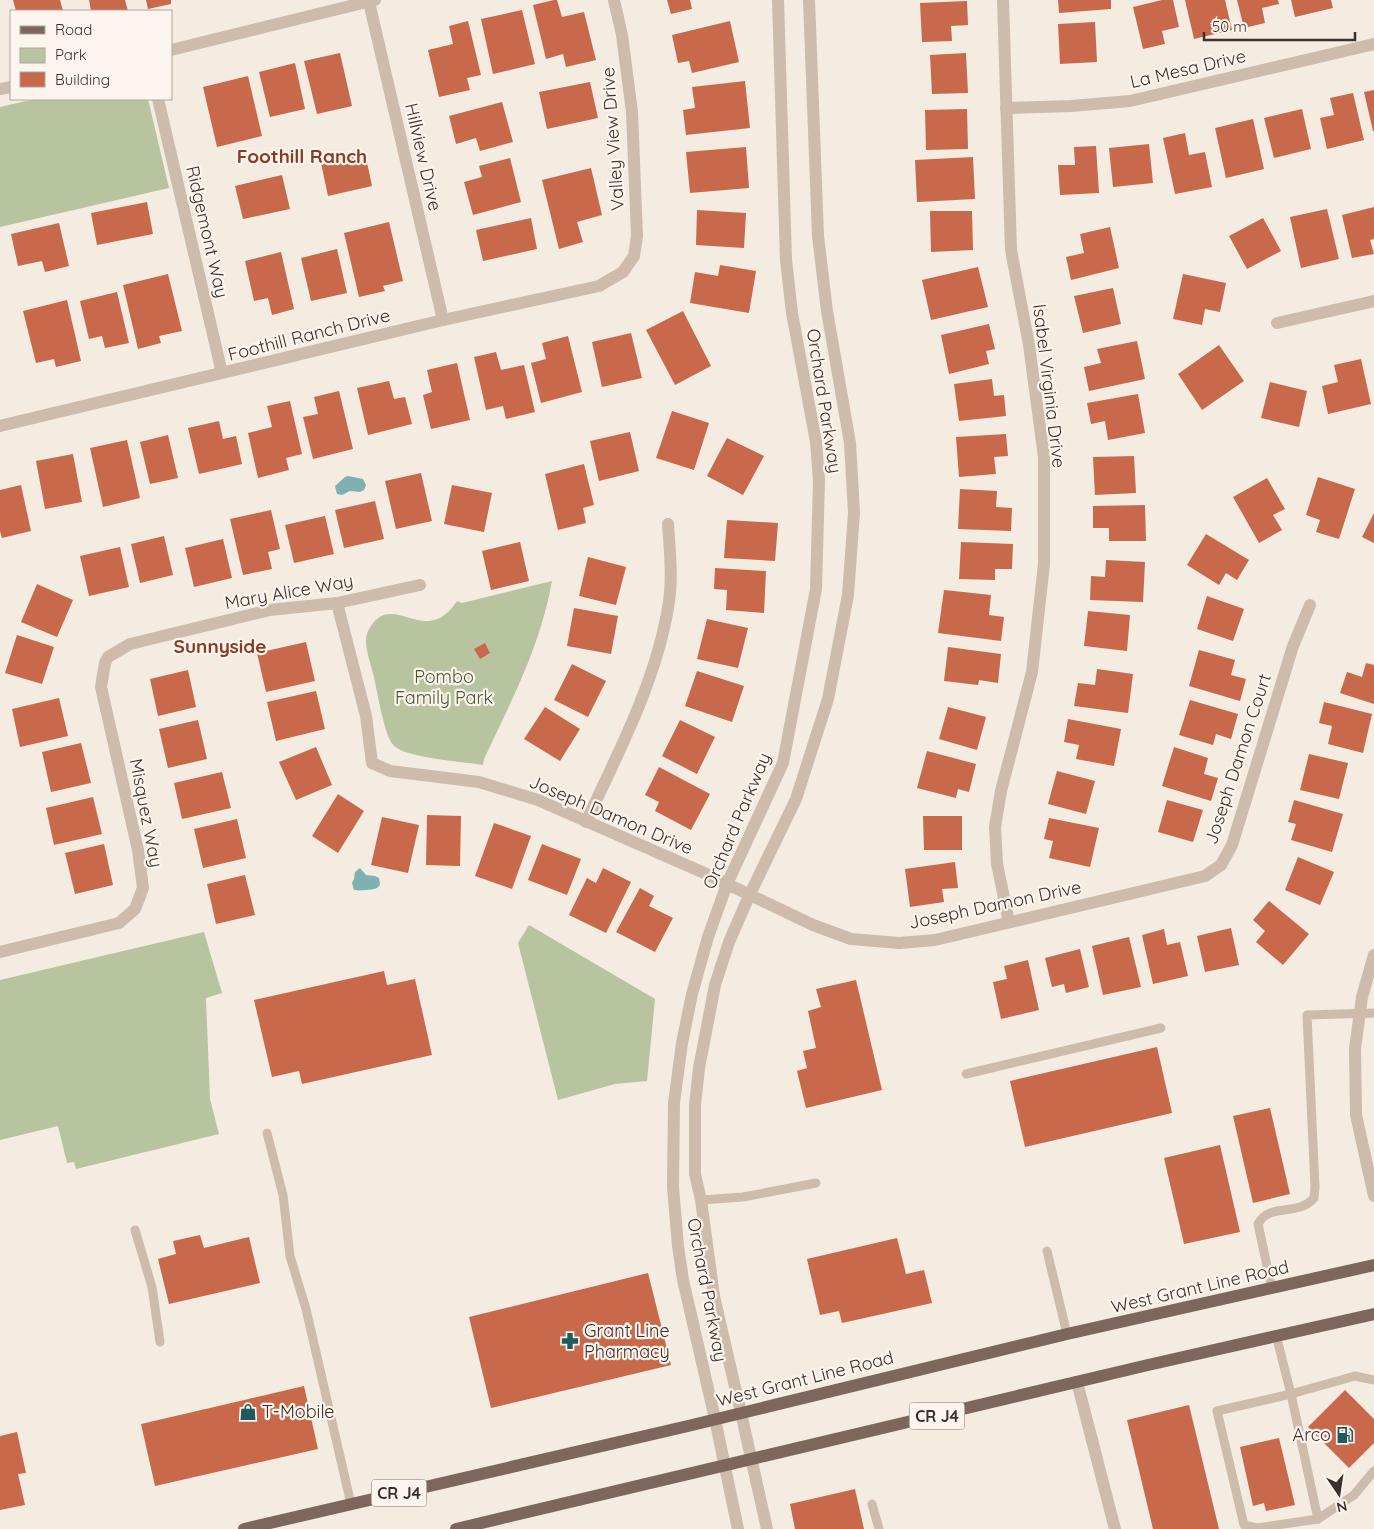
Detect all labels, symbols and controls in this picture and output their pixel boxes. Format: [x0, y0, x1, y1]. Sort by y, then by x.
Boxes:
legend [10, 10, 172, 100]
scale bar [1204, 10, 1355, 42]
text: 50 m [1212, 17, 1247, 36]
text: Road [55, 20, 92, 39]
street label: La Mesa Drive [1128, 44, 1248, 93]
text: Park [55, 45, 87, 64]
street label: Valley View Drive [596, 67, 629, 212]
text: Building [55, 70, 110, 89]
street label: Hillview Drive [400, 101, 447, 213]
district label: Foothill Ranch [237, 144, 367, 168]
street label: Ridgemont Way [181, 164, 234, 300]
street label: Foothill Ranch Drive [225, 303, 392, 366]
street label: Isabel Virginia Drive [1028, 303, 1071, 469]
street label: Orchard Parkway [802, 327, 847, 475]
street label: Mary Alice Way [223, 569, 355, 614]
district label: Sunnyside [174, 634, 266, 658]
park label: Pombo Family Park [395, 665, 493, 709]
street label: Joseph Damon Court [1199, 671, 1276, 847]
street label: Orchard Parkway [697, 749, 776, 892]
street label: Misquez Way [125, 757, 168, 869]
street label: Joseph Damon Drive [526, 770, 697, 859]
street label: Joseph Damon Drive [907, 875, 1083, 934]
street label: Orchard Parkway [682, 1216, 733, 1364]
street label: West Grant Line Road [1109, 1255, 1291, 1318]
place label: Grant Line Pharmacy [584, 1319, 670, 1363]
pharmacy icon: Grant Line Pharmacy [560, 1331, 580, 1351]
street label: West Grant Line Road [714, 1345, 896, 1412]
place label: T-Mobile [262, 1400, 335, 1423]
shop icon: T-Mobile [238, 1402, 258, 1422]
road number: CR J4 [910, 1402, 964, 1430]
place label: Arco [1293, 1423, 1331, 1446]
fuel station icon: Arco [1335, 1425, 1355, 1445]
north arrow [1314, 1469, 1364, 1519]
road number: CR J4 [372, 1480, 426, 1506]
text: N [1335, 1497, 1349, 1517]

